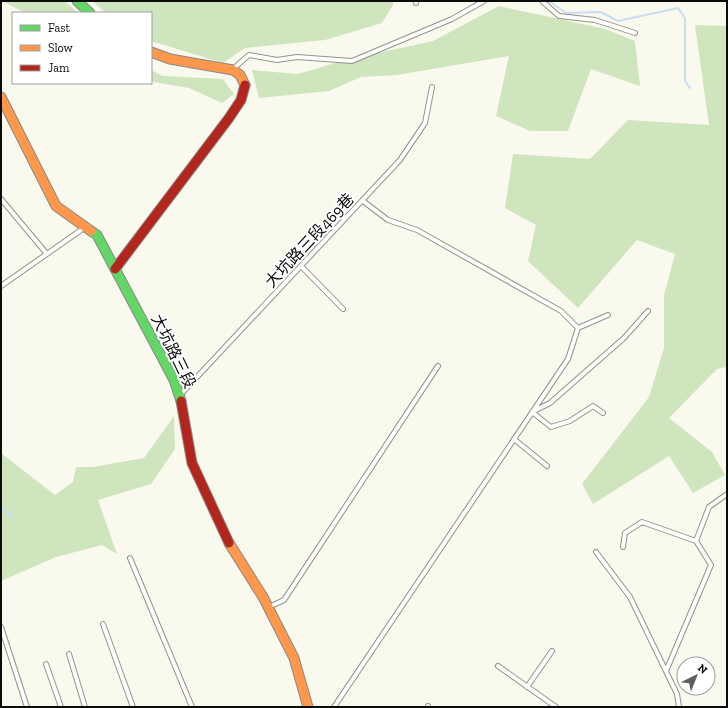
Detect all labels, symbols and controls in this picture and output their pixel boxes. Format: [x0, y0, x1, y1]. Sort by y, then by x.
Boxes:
legend [12, 12, 152, 84]
text: Fast [48, 21, 71, 35]
text: Slow [48, 41, 74, 55]
text: Jam [48, 61, 70, 75]
street label: 大坑路三段469巷 [261, 189, 358, 291]
street label: 大坑路三段 [147, 311, 200, 391]
north arrow [676, 656, 716, 696]
text: N [695, 661, 710, 677]

